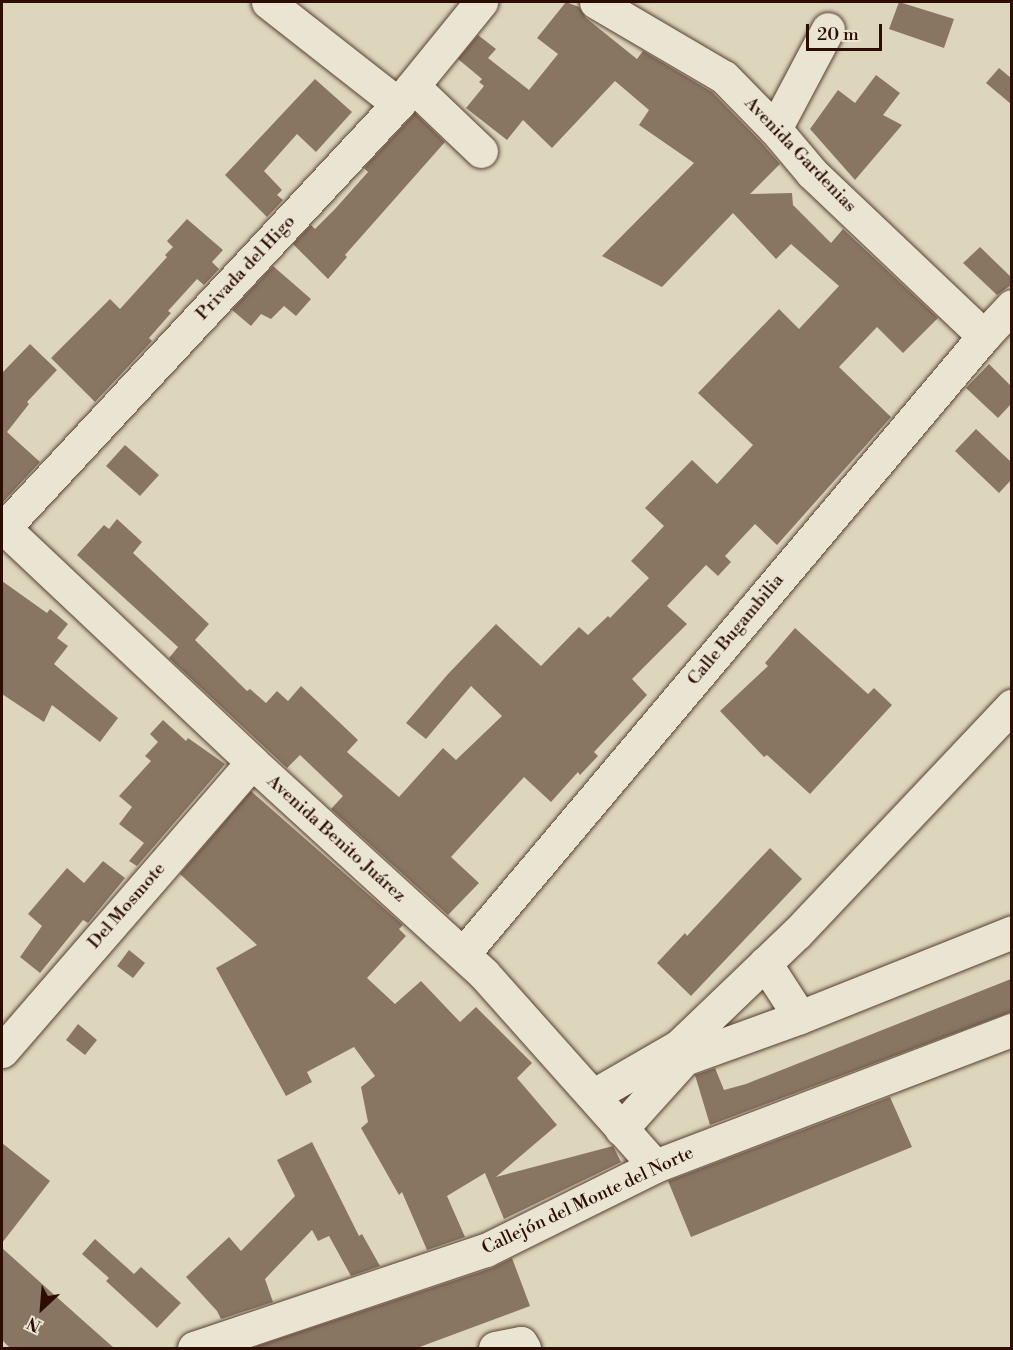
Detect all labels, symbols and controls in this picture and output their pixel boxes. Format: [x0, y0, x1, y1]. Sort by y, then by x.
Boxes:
scale bar [809, 12, 886, 50]
text: 20 m [817, 23, 859, 46]
street label: Avenida Gardenias [739, 93, 861, 217]
street label: Privada del Higo [192, 211, 300, 325]
street label: Calle Bugambilia [683, 570, 789, 690]
street label: Avenida Benito Juárez [262, 771, 410, 907]
street label: Del Mosmote [84, 859, 170, 953]
street label: Callejón del Monte del Norte [479, 1142, 697, 1260]
north arrow [12, 1278, 72, 1338]
text: N [24, 1312, 44, 1336]

